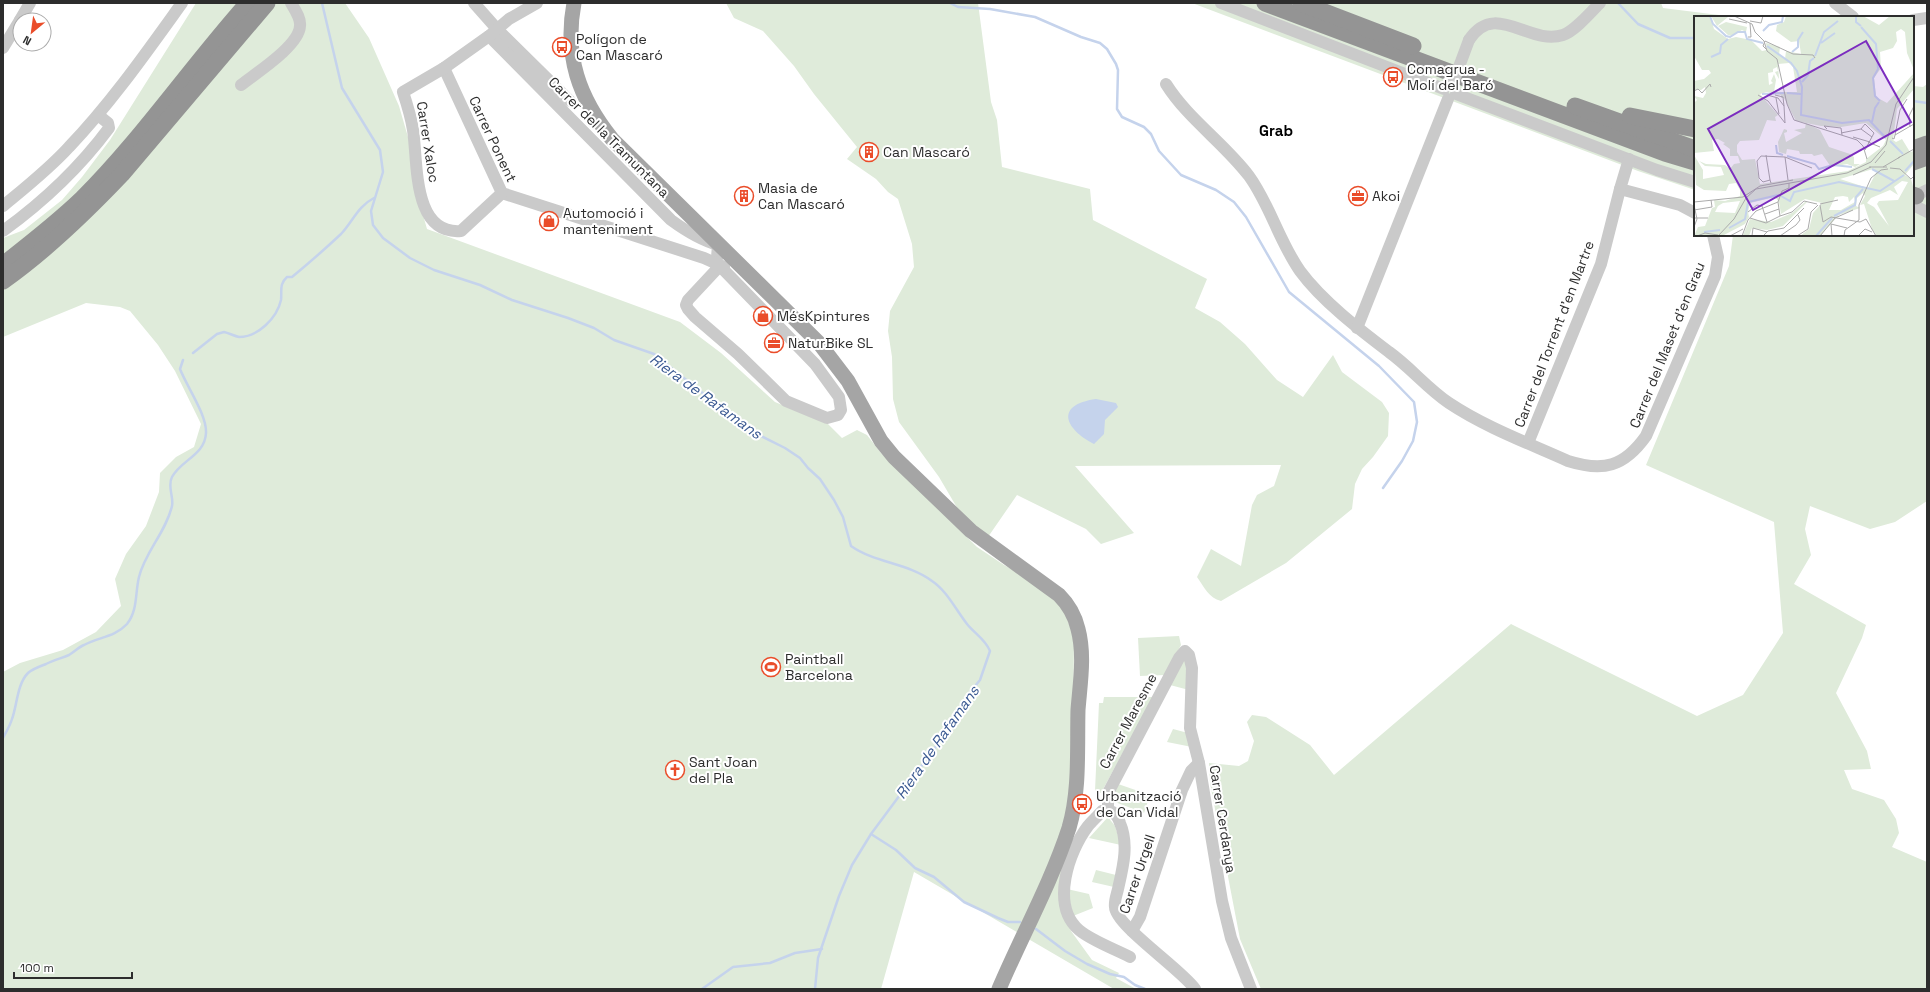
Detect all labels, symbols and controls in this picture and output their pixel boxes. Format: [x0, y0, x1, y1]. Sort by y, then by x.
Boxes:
north arrow [12, 12, 52, 52]
inset map [1694, 16, 1914, 236]
place label: Polígon de Can Mascaró [576, 30, 663, 64]
text: N [21, 33, 34, 49]
bus stop icon: Polígon de Can Mascaró [551, 36, 573, 58]
place label: Comagrua - Molí del Baró [1407, 60, 1494, 94]
bus stop icon: Comagrua - Molí del Baró [1382, 66, 1404, 88]
street label: Carrer del la Tramuntana [545, 73, 673, 201]
street label: Carrer Ponent [465, 93, 521, 185]
street label: Carrer Xaloc [413, 100, 443, 184]
district label: Grab [1259, 121, 1293, 140]
building icon: Can Mascaró [858, 141, 880, 163]
place label: Can Mascaró [883, 143, 970, 161]
place label: Masia de Can Mascaró [758, 179, 845, 213]
building icon: Masia de Can Mascaró [733, 185, 755, 207]
office icon: Akoi [1347, 185, 1369, 207]
place label: Akoi [1372, 187, 1400, 205]
place label: Automoció i manteniment [563, 204, 653, 238]
shop icon: Automoció i manteniment [538, 210, 560, 232]
street label: Carrer del Torrent d'en Martre [1510, 238, 1598, 430]
street label: Carrer del Maset d'en Grau [1625, 259, 1709, 431]
shop icon: MésKpintures [752, 305, 774, 327]
place label: MésKpintures [777, 307, 870, 325]
office icon: NaturBike SL [763, 332, 785, 354]
place label: NaturBike SL [788, 334, 873, 352]
water label: Riera de Rafamans [646, 349, 767, 444]
place label: Paintball Barcelona [785, 650, 853, 684]
sports icon: Paintball Barcelona [760, 656, 782, 678]
street label: Carrer Maresme [1095, 670, 1161, 772]
water label: Riera de Rafamans [891, 681, 984, 802]
place label: Sant Joan del Pla [689, 753, 757, 787]
church icon: Sant Joan del Pla [664, 759, 686, 781]
street label: Carrer Cerdanya [1206, 764, 1240, 874]
place label: Urbanització de Can Vidal [1096, 787, 1182, 821]
bus stop icon: Urbanització de Can Vidal [1071, 793, 1093, 815]
street label: Carrer Urgell [1115, 832, 1159, 916]
scale bar [14, 954, 132, 980]
text: 100 m [20, 960, 54, 976]

